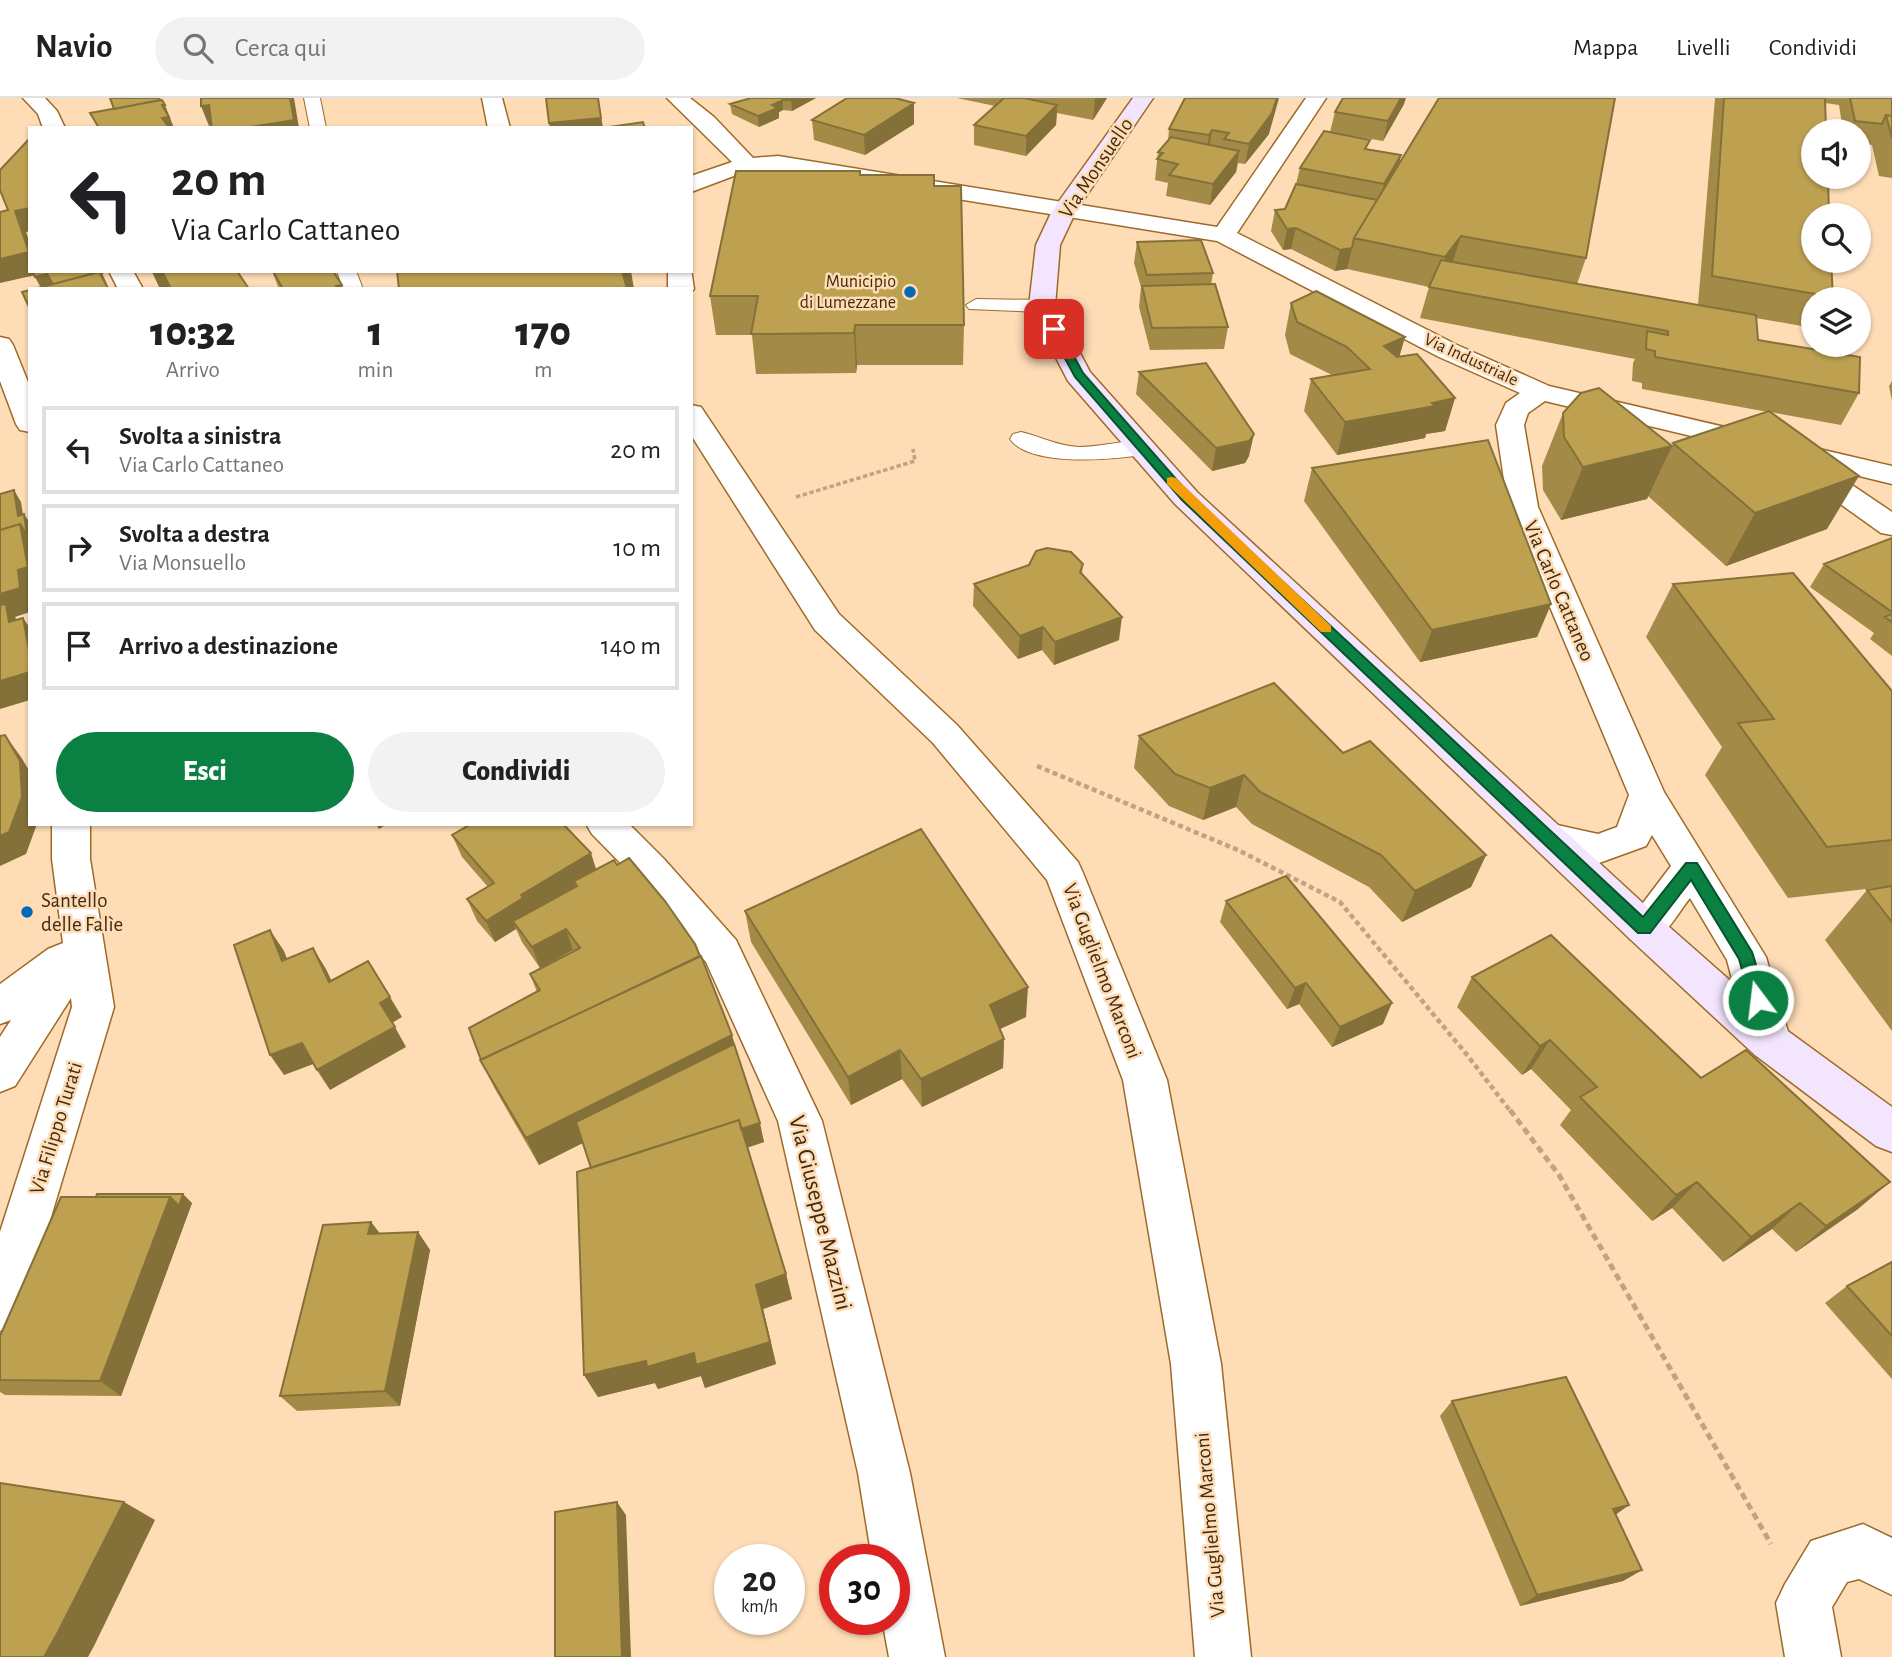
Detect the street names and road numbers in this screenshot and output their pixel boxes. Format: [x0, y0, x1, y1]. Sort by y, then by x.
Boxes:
street label: Via Monsuello [1055, 114, 1137, 222]
street label: Via Industriale [1421, 330, 1521, 390]
street label: Via Carlo Cattaneo [1520, 518, 1598, 664]
street label: Via Guglielmo Marconi [1059, 881, 1145, 1061]
street label: Via Filippo Turati [26, 1059, 86, 1197]
street label: Via Giuseppe Mazzini [784, 1113, 856, 1313]
street label: Via Guglielmo Marconi [1191, 1432, 1229, 1618]

